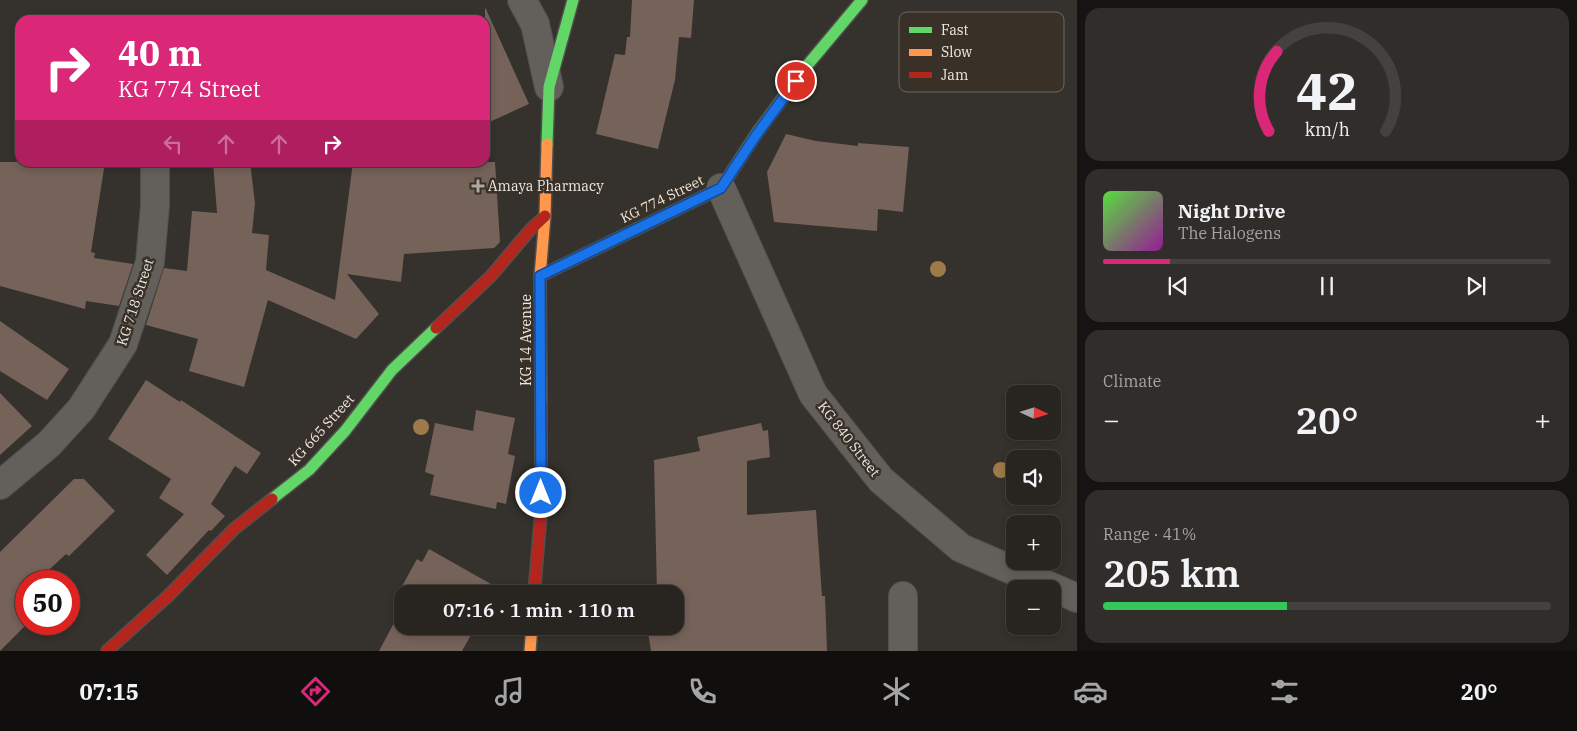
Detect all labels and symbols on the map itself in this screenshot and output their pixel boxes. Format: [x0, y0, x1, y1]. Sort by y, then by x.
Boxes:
legend [899, 12, 1064, 92]
text: Fast [941, 21, 969, 39]
text: Slow [941, 43, 972, 61]
pin [775, 60, 817, 102]
text: Jam [941, 66, 968, 84]
street label: KG 774 Street [617, 171, 707, 227]
place label: Amaya Pharmacy [488, 177, 604, 195]
marker: Amaya Pharmacy [472, 180, 484, 192]
street label: KG 718 Street [112, 256, 158, 348]
street label: KG 14 Avenue [517, 294, 535, 386]
north arrow [1006, 385, 1061, 440]
street label: KG 665 Street [284, 390, 358, 470]
street label: KG 840 Street [814, 398, 884, 480]
position arrow [514, 466, 566, 518]
speed limit sign: 50 [15, 570, 80, 635]

